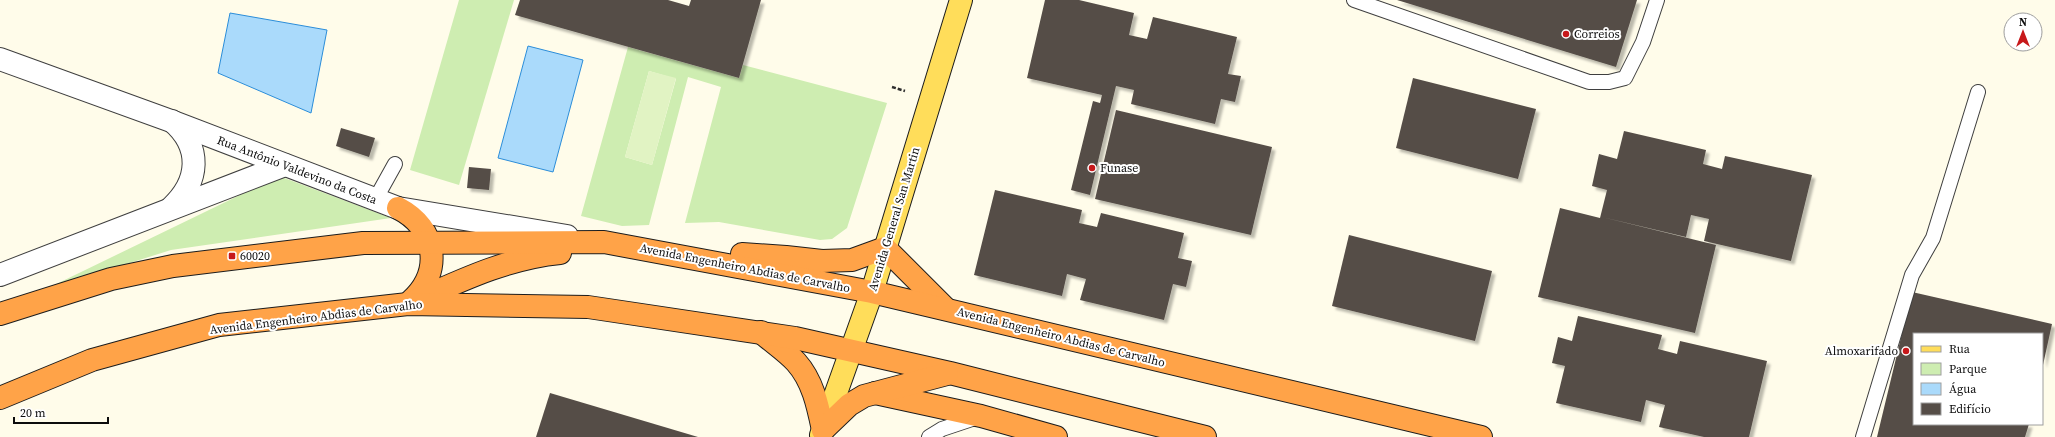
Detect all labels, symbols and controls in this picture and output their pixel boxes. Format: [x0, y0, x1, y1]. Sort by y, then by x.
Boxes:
north arrow [2003, 12, 2043, 52]
text: N [2019, 15, 2027, 30]
place label: Correios [1574, 26, 1620, 42]
marker: Correios [1561, 29, 1571, 39]
street label: Rua Antônio Valdevino da Costa [215, 132, 380, 208]
street label: Avenida General San Martin [864, 145, 924, 293]
place label: Funase [1100, 160, 1138, 176]
marker: Funase [1087, 163, 1097, 173]
street label: Avenida Engenheiro Abdias de Carvalho [638, 240, 852, 296]
place label: 60020 [240, 248, 270, 264]
marker: 60020 [227, 251, 237, 261]
street label: Avenida Engenheiro Abdias de Carvalho [209, 296, 424, 338]
street label: Avenida Engenheiro Abdias de Carvalho [955, 303, 1167, 371]
legend [1913, 333, 2043, 425]
text: Rua [1949, 341, 1971, 357]
place label: Almoxarifado [1825, 343, 1898, 359]
marker: Almoxarifado [1901, 346, 1911, 356]
text: Parque [1949, 361, 1987, 377]
text: Água [1949, 381, 1977, 397]
scale bar [14, 399, 108, 425]
text: Edifício [1949, 401, 1991, 417]
text: 20 m [20, 405, 46, 421]

